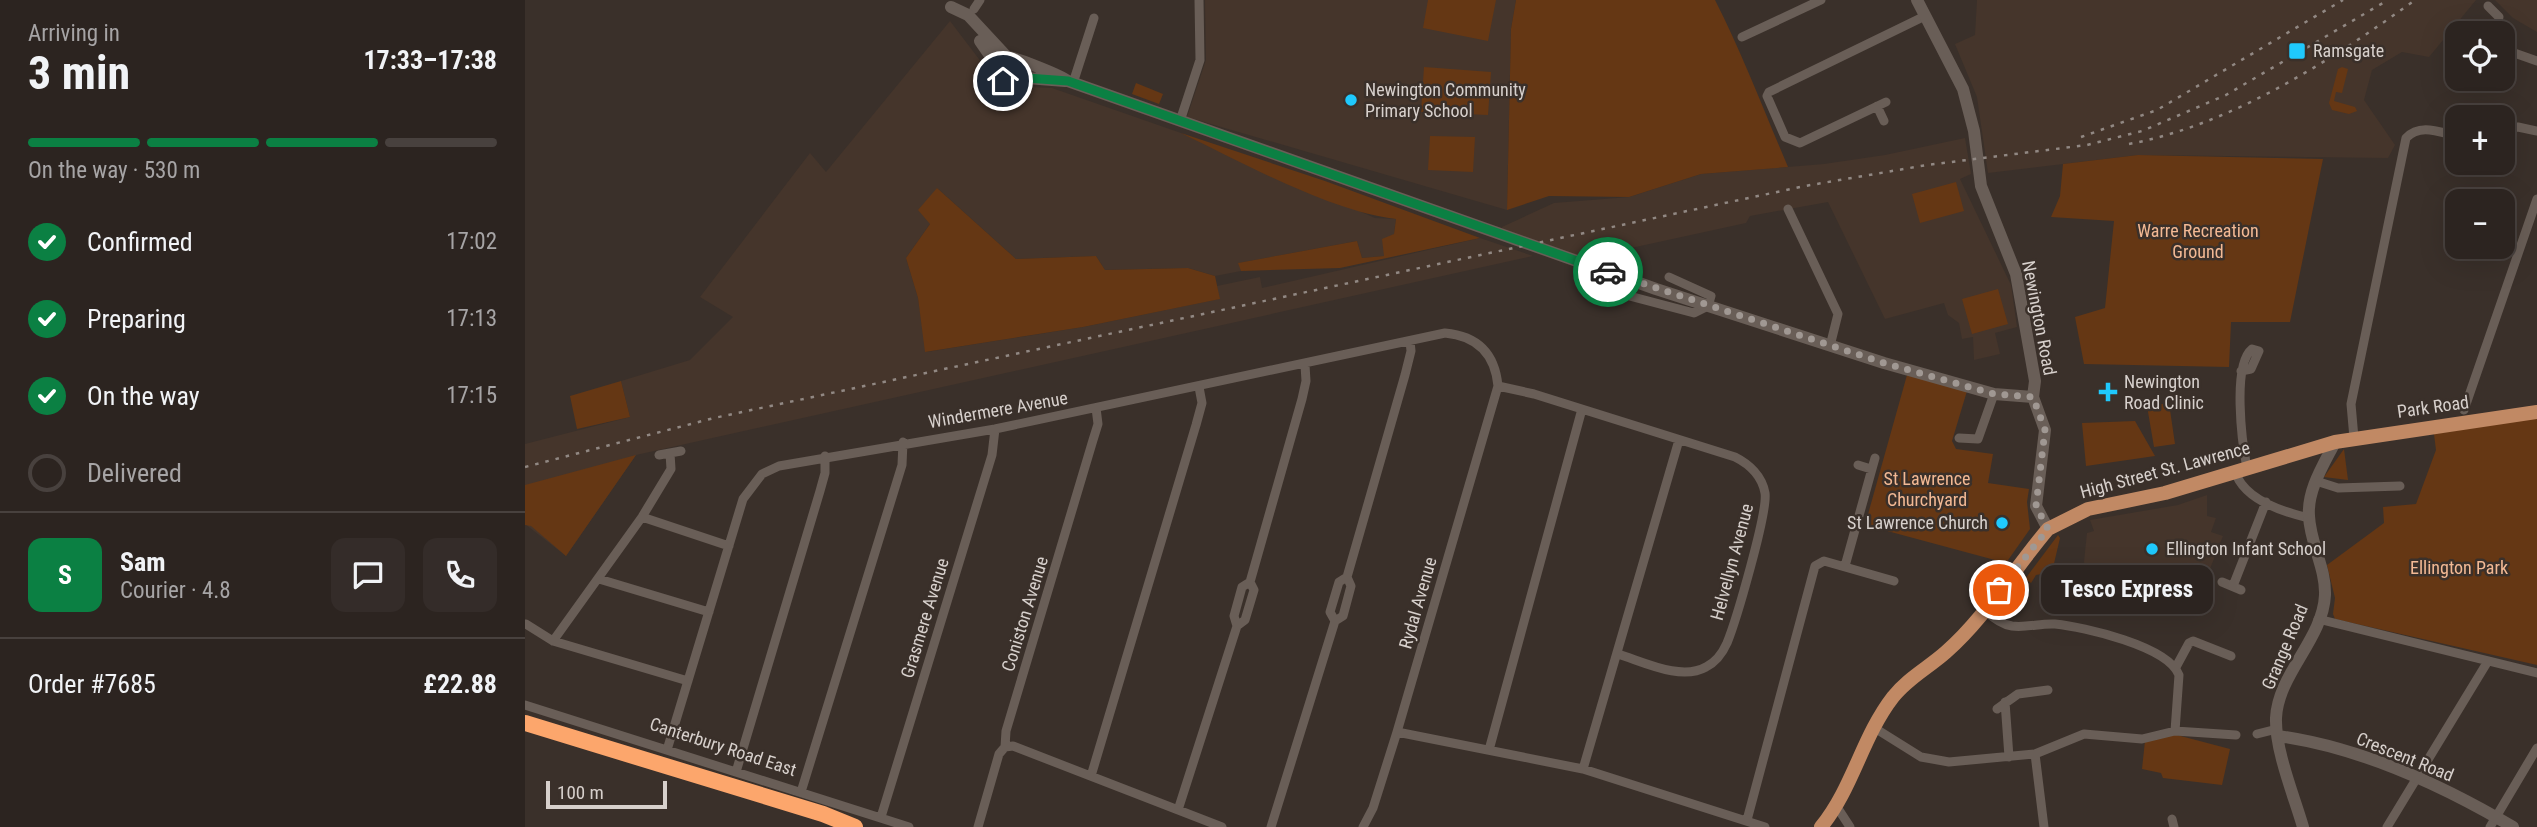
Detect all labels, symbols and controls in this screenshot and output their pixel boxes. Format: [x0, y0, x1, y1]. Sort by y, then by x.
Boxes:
text: Arriving in [28, 20, 120, 47]
map controls [2445, 21, 2515, 259]
button: locate [2445, 21, 2515, 91]
place label: Ramsgate [2313, 40, 2384, 61]
marker: Ramsgate [2287, 41, 2307, 61]
text: 17:33–17:38 [363, 45, 497, 75]
text: 3 min [28, 46, 130, 100]
pin [973, 51, 1033, 111]
icon: home [984, 62, 1022, 100]
place label: Newington Community Primary School [1365, 79, 1526, 121]
marker: Newington Community Primary School [1343, 92, 1359, 108]
button: + [2445, 105, 2515, 175]
text: On the way · 530 m [28, 157, 200, 184]
button: − [2445, 189, 2515, 259]
park label: Warre Recreation Ground [2137, 220, 2259, 262]
icon: check [28, 223, 66, 261]
text: Confirmed [87, 227, 193, 257]
text: 17:02 [446, 228, 497, 255]
courier [1573, 237, 1643, 307]
icon: car [1589, 253, 1627, 291]
street label: Newington Road [2018, 259, 2061, 377]
icon: check [28, 300, 66, 338]
text: Preparing [87, 304, 186, 334]
text: 17:13 [446, 305, 497, 332]
place label: Newington Road Clinic [2124, 371, 2204, 413]
icon: check [28, 377, 66, 415]
text: On the way [87, 381, 200, 411]
text: 17:15 [446, 382, 497, 409]
marker: Newington Road Clinic [2098, 382, 2118, 402]
street label: Windermere Avenue [927, 387, 1069, 432]
street label: Park Road [2396, 391, 2470, 422]
street label: High Street St. Lawrence [2078, 437, 2252, 502]
text: Delivered [87, 458, 182, 488]
park label: St Lawrence Churchyard [1884, 468, 1970, 510]
street label: Helvellyn Avenue [1706, 501, 1757, 623]
place label: St Lawrence Church [1847, 512, 1988, 533]
marker: St Lawrence Church [1994, 515, 2010, 531]
button: chat [331, 538, 405, 612]
button: phone [423, 538, 497, 612]
place label: Ellington Infant School [2166, 538, 2326, 559]
marker: Ellington Infant School [2144, 541, 2160, 557]
text: Sam [120, 547, 166, 577]
street label: Coniston Avenue [997, 554, 1052, 674]
street label: Grasmere Avenue [896, 555, 953, 680]
street label: Rydal Avenue [1394, 555, 1441, 651]
park label: Ellington Park [2410, 557, 2508, 578]
text: S [58, 560, 72, 590]
pin [1969, 560, 2029, 620]
callout: Tesco Express [2041, 566, 2213, 614]
icon: bag [1980, 571, 2018, 609]
text: Tesco Express [2061, 576, 2193, 603]
text: Courier · 4.8 [120, 577, 231, 604]
street label: Grange Road [2257, 601, 2312, 693]
text: Order #7685 [28, 669, 156, 699]
text: £22.88 [423, 669, 497, 699]
street label: Canterbury Road East [647, 713, 799, 780]
street label: Crescent Road [2353, 727, 2457, 786]
scale bar [546, 778, 667, 810]
text: 100 m [557, 781, 604, 804]

